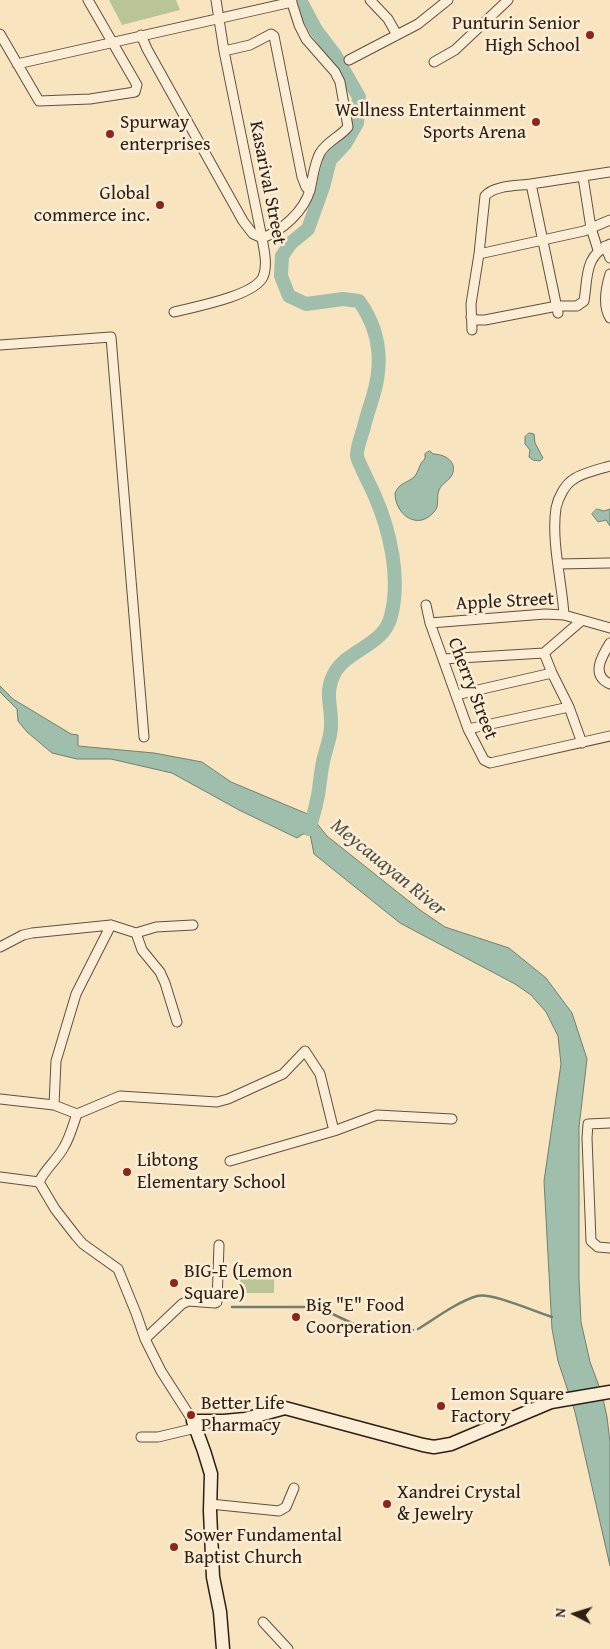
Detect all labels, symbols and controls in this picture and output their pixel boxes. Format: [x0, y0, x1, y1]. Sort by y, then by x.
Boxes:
place label: Punturin Senior High School [452, 13, 580, 57]
marker: Punturin Senior High School [584, 29, 596, 41]
place label: Wellness Entertainment Sports Arena [335, 100, 526, 144]
place label: Spurway enterprises [120, 112, 210, 156]
marker: Wellness Entertainment Sports Arena [530, 116, 542, 128]
street label: Kasarival Street [244, 119, 290, 247]
marker: Spurway enterprises [104, 128, 116, 140]
place label: Global commerce inc. [34, 183, 150, 227]
marker: Global commerce inc. [154, 199, 166, 211]
street label: Apple Street [455, 588, 555, 616]
street label: Cherry Street [442, 635, 502, 743]
water label: Meycauayan River [325, 814, 451, 922]
place label: Libtong Elementary School [137, 1150, 286, 1194]
marker: Libtong Elementary School [121, 1166, 133, 1178]
place label: BIG-E (Lemon Square) [184, 1261, 292, 1305]
marker: BIG-E (Lemon Square) [168, 1277, 180, 1289]
place label: Big "E" Food Coorperation [306, 1295, 412, 1339]
marker: Big "E" Food Coorperation [290, 1311, 302, 1323]
place label: Lemon Square Factory [451, 1384, 564, 1428]
place label: Better Life Pharmacy [201, 1393, 285, 1437]
marker: Lemon Square Factory [435, 1400, 447, 1412]
marker: Better Life Pharmacy [185, 1409, 197, 1421]
place label: Xandrei Crystal & Jewelry [397, 1482, 521, 1526]
marker: Xandrei Crystal & Jewelry [381, 1498, 393, 1510]
place label: Sower Fundamental Baptist Church [184, 1525, 342, 1569]
marker: Sower Fundamental Baptist Church [168, 1541, 180, 1553]
north arrow [550, 1589, 600, 1639]
text: N [550, 1607, 570, 1618]

